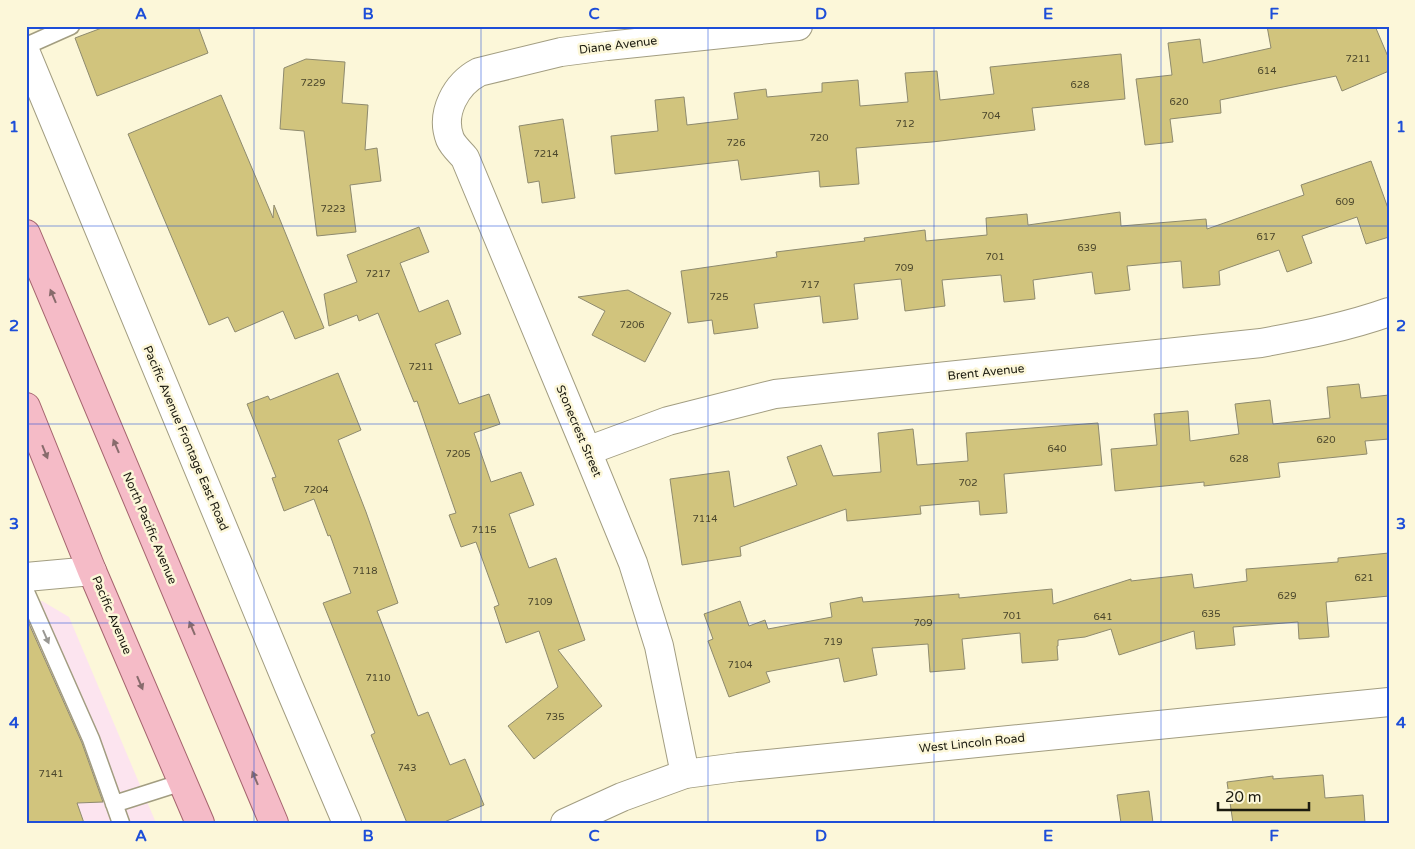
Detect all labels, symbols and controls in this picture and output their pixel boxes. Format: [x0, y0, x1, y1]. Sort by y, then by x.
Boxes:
text: A [135, 4, 147, 24]
text: B [362, 4, 374, 24]
text: C [588, 4, 600, 24]
text: D [815, 4, 827, 24]
text: E [1043, 4, 1053, 24]
text: F [1269, 4, 1279, 24]
street label: Diane Avenue [578, 33, 658, 57]
house number: 7211 [1345, 53, 1371, 65]
house number: 614 [1258, 65, 1276, 77]
house number: 7229 [300, 77, 326, 89]
house number: 628 [1071, 79, 1089, 91]
house number: 620 [1170, 96, 1188, 108]
house number: 704 [982, 110, 1000, 122]
text: 1 [9, 117, 19, 137]
text: 1 [1396, 117, 1406, 137]
house number: 712 [896, 118, 914, 130]
house number: 720 [810, 132, 828, 144]
house number: 726 [727, 137, 745, 149]
house number: 7214 [533, 148, 559, 160]
house number: 609 [1336, 196, 1354, 208]
house number: 7223 [320, 203, 346, 215]
house number: 617 [1257, 231, 1275, 243]
house number: 639 [1078, 242, 1096, 254]
house number: 701 [986, 251, 1004, 263]
house number: 709 [895, 262, 913, 274]
house number: 7217 [365, 268, 391, 280]
house number: 717 [801, 279, 819, 291]
one-way arrow [48, 289, 56, 303]
house number: 725 [710, 291, 728, 303]
text: 2 [9, 316, 19, 336]
text: 2 [1396, 316, 1406, 336]
house number: 7206 [619, 319, 645, 331]
street label: Pacific Avenue Frontage East Road [141, 343, 231, 533]
house number: 7211 [408, 361, 434, 373]
street label: Brent Avenue [947, 361, 1025, 383]
street label: Stonecrest Street [553, 383, 605, 479]
house number: 620 [1317, 434, 1335, 446]
one-way arrow [111, 439, 119, 453]
house number: 640 [1048, 443, 1066, 455]
one-way arrow [41, 445, 49, 459]
house number: 7205 [445, 448, 471, 460]
house number: 628 [1230, 453, 1248, 465]
street label: North Pacific Avenue [120, 470, 180, 586]
house number: 702 [959, 477, 977, 489]
house number: 7204 [303, 484, 329, 496]
house number: 7114 [692, 513, 718, 525]
text: 3 [9, 514, 19, 534]
text: 3 [1396, 514, 1406, 534]
house number: 7115 [471, 524, 497, 536]
house number: 7118 [352, 565, 378, 577]
house number: 621 [1355, 572, 1373, 584]
street label: Pacific Avenue [89, 574, 135, 657]
house number: 629 [1278, 590, 1296, 602]
house number: 7109 [527, 596, 553, 608]
house number: 635 [1202, 608, 1220, 620]
house number: 701 [1003, 610, 1021, 622]
house number: 641 [1094, 611, 1112, 623]
house number: 709 [914, 617, 932, 629]
one-way arrow [188, 621, 196, 635]
one-way arrow [42, 630, 50, 644]
house number: 719 [824, 636, 842, 648]
house number: 7104 [727, 659, 753, 671]
house number: 7110 [365, 672, 391, 684]
one-way arrow [137, 676, 145, 690]
house number: 735 [546, 711, 564, 723]
text: 4 [9, 713, 19, 733]
text: 4 [1396, 713, 1406, 733]
street label: West Lincoln Road [918, 730, 1026, 756]
house number: 743 [398, 762, 416, 774]
house number: 7141 [38, 768, 64, 780]
one-way arrow [251, 771, 259, 785]
scale bar [1218, 779, 1309, 811]
text: 20 m [1225, 788, 1262, 806]
text: A [135, 826, 147, 846]
text: B [362, 826, 374, 846]
text: C [588, 826, 600, 846]
text: D [815, 826, 827, 846]
text: E [1043, 826, 1053, 846]
text: F [1269, 826, 1279, 846]

